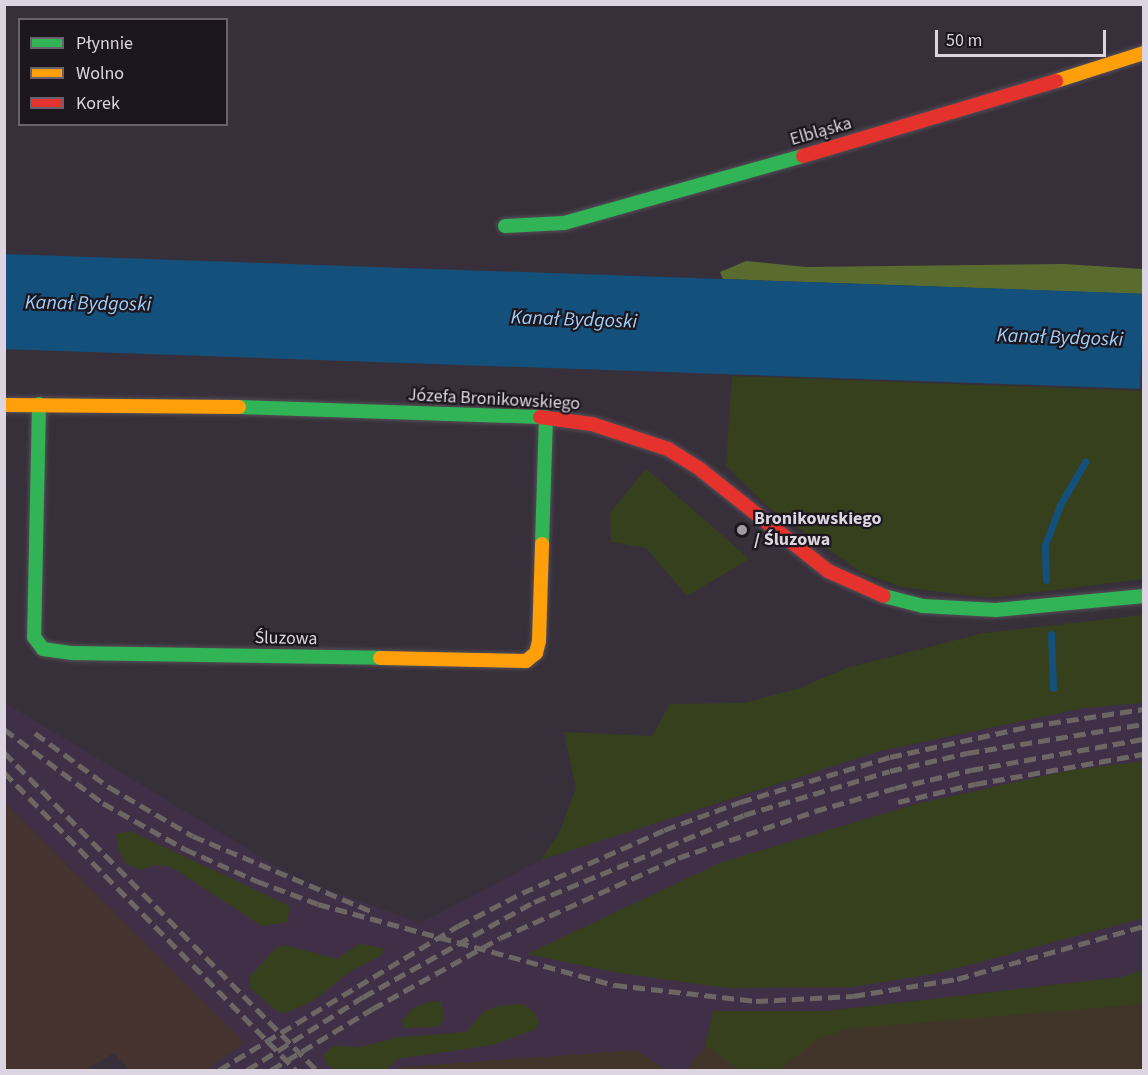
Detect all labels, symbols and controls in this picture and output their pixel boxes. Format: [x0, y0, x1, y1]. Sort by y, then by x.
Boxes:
legend [18, 18, 228, 126]
scale bar [938, 18, 1109, 56]
text: 50 m [946, 28, 982, 53]
text: Płynnie [76, 31, 133, 56]
text: Wolno [76, 61, 124, 86]
text: Korek [76, 91, 120, 116]
street label: Elbląska [788, 113, 854, 151]
water label: Kanał Bydgoski [25, 291, 151, 317]
water label: Kanał Bydgoski [510, 306, 638, 334]
water label: Kanał Bydgoski [996, 324, 1124, 352]
street label: Józefa Bronikowskiego [407, 385, 581, 415]
place label: Bronikowskiego / Śluzowa [754, 509, 882, 552]
marker: Bronikowskiego / Śluzowa [735, 523, 749, 537]
street label: Śluzowa [254, 628, 318, 650]

